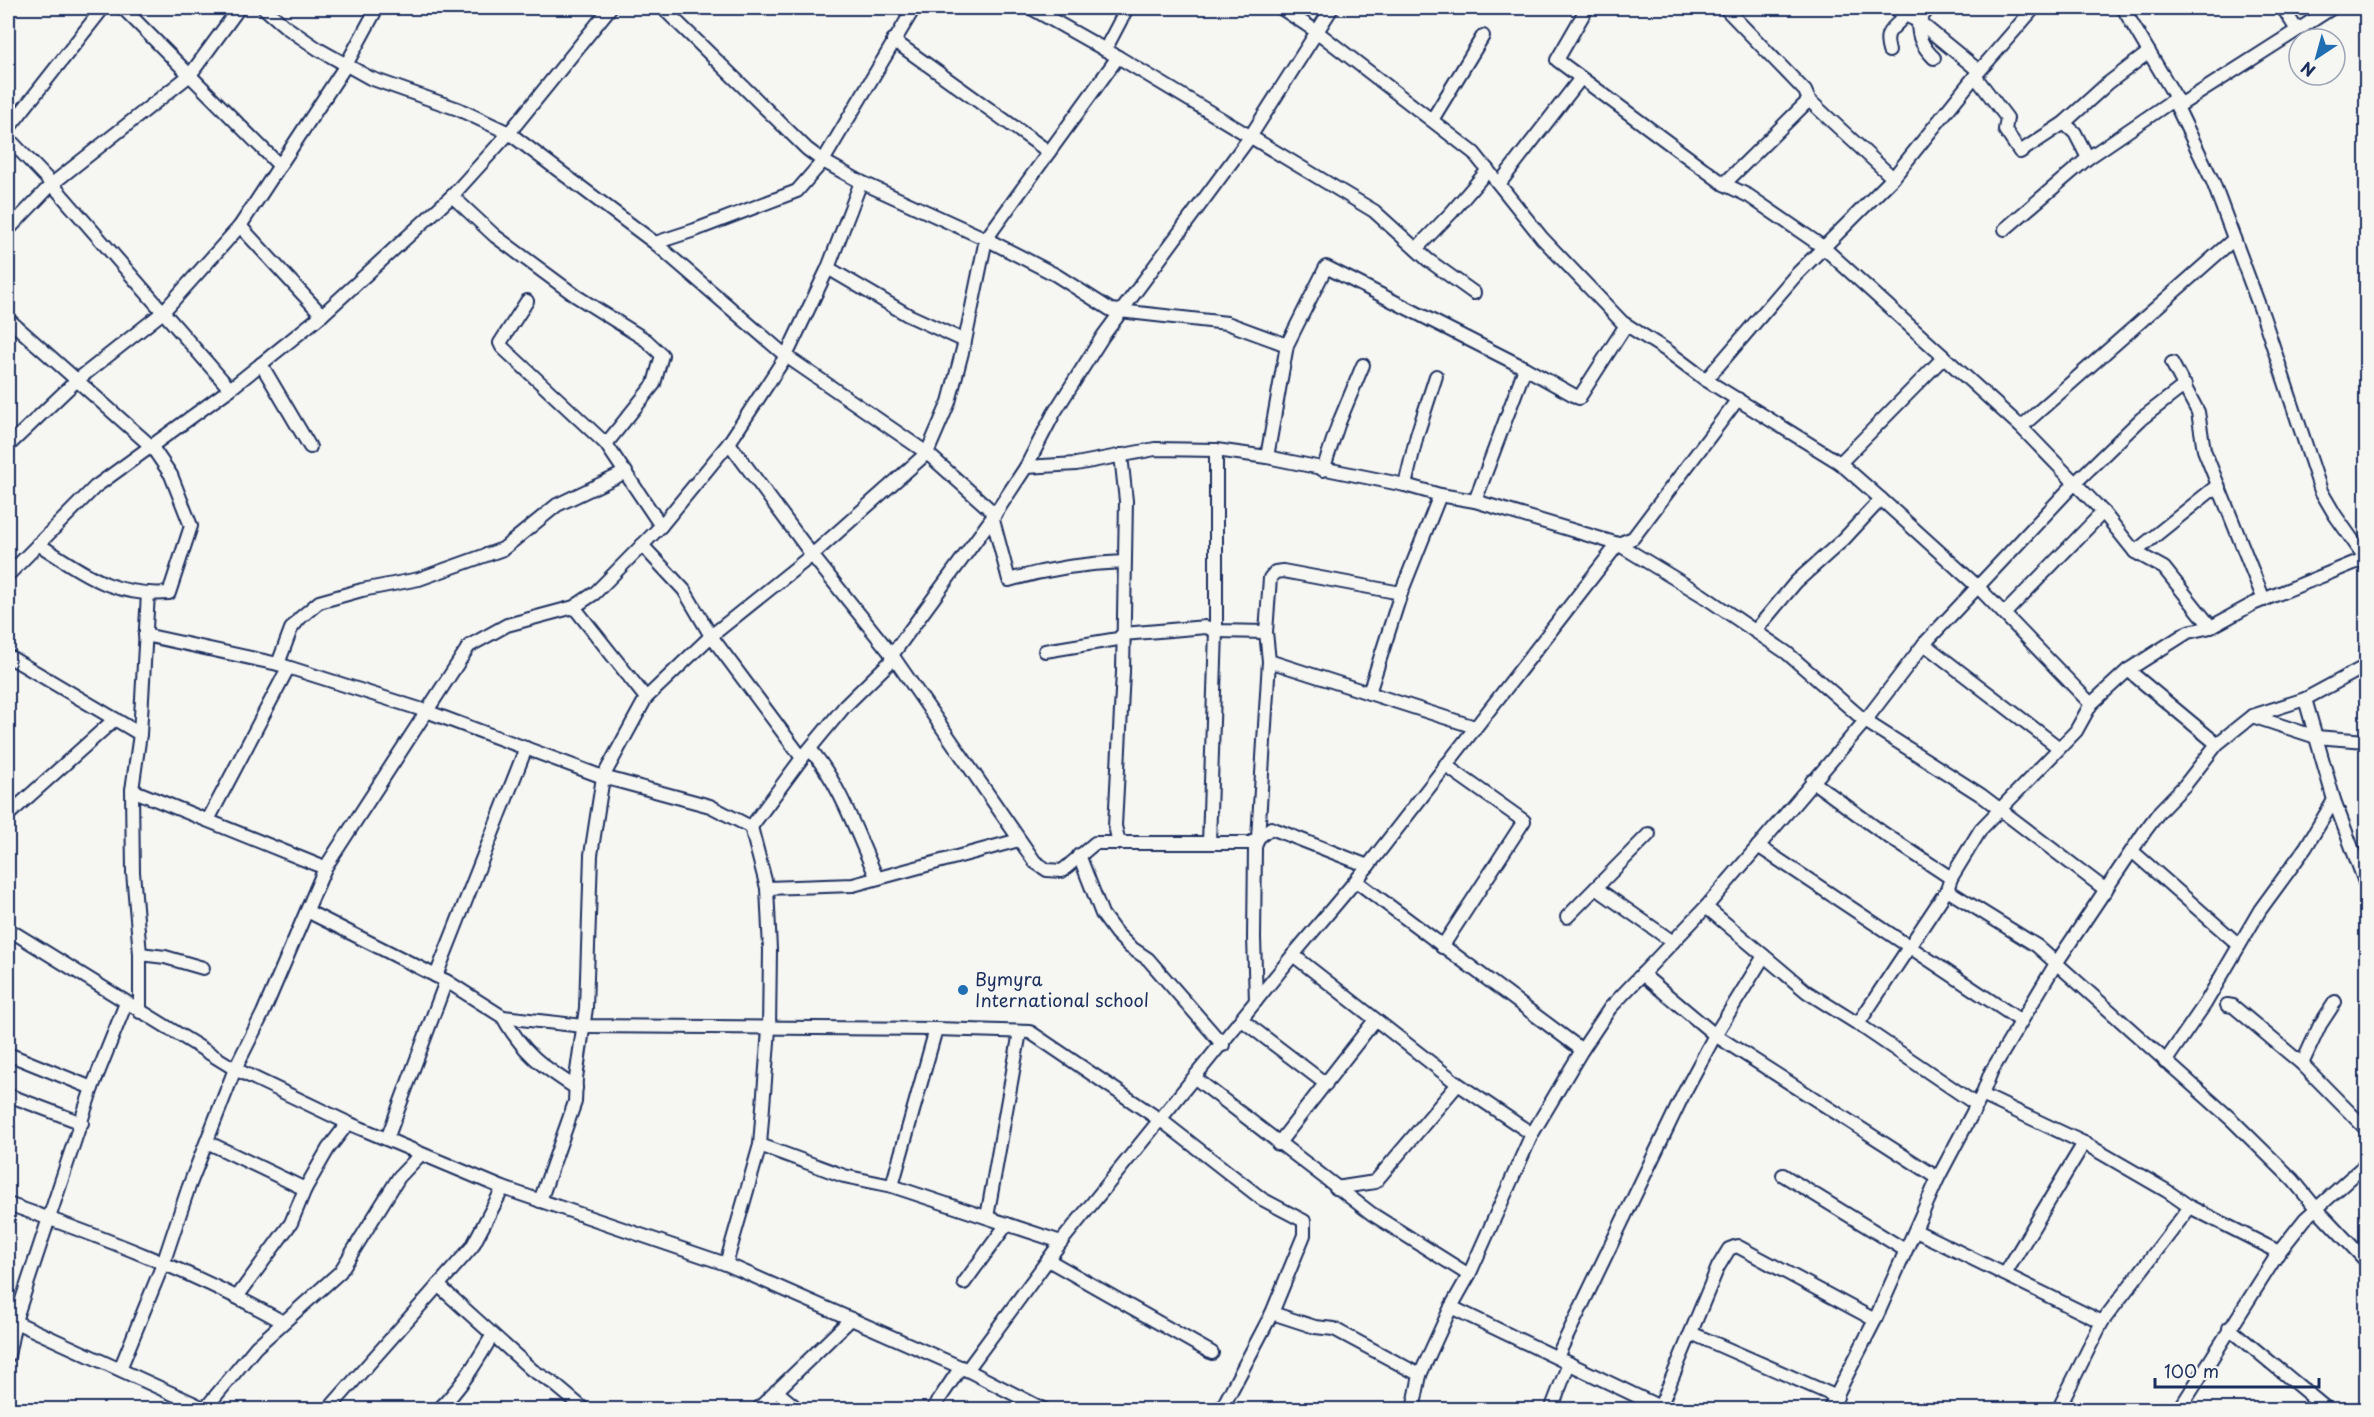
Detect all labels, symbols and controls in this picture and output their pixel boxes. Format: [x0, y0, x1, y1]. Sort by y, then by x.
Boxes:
north arrow [2287, 27, 2347, 87]
text: N [2295, 57, 2320, 83]
place label: Bymyra International school [975, 965, 1149, 1013]
marker: Bymyra International school [956, 983, 970, 997]
scale bar [2155, 1351, 2318, 1389]
text: 100 m [2164, 1357, 2219, 1384]

